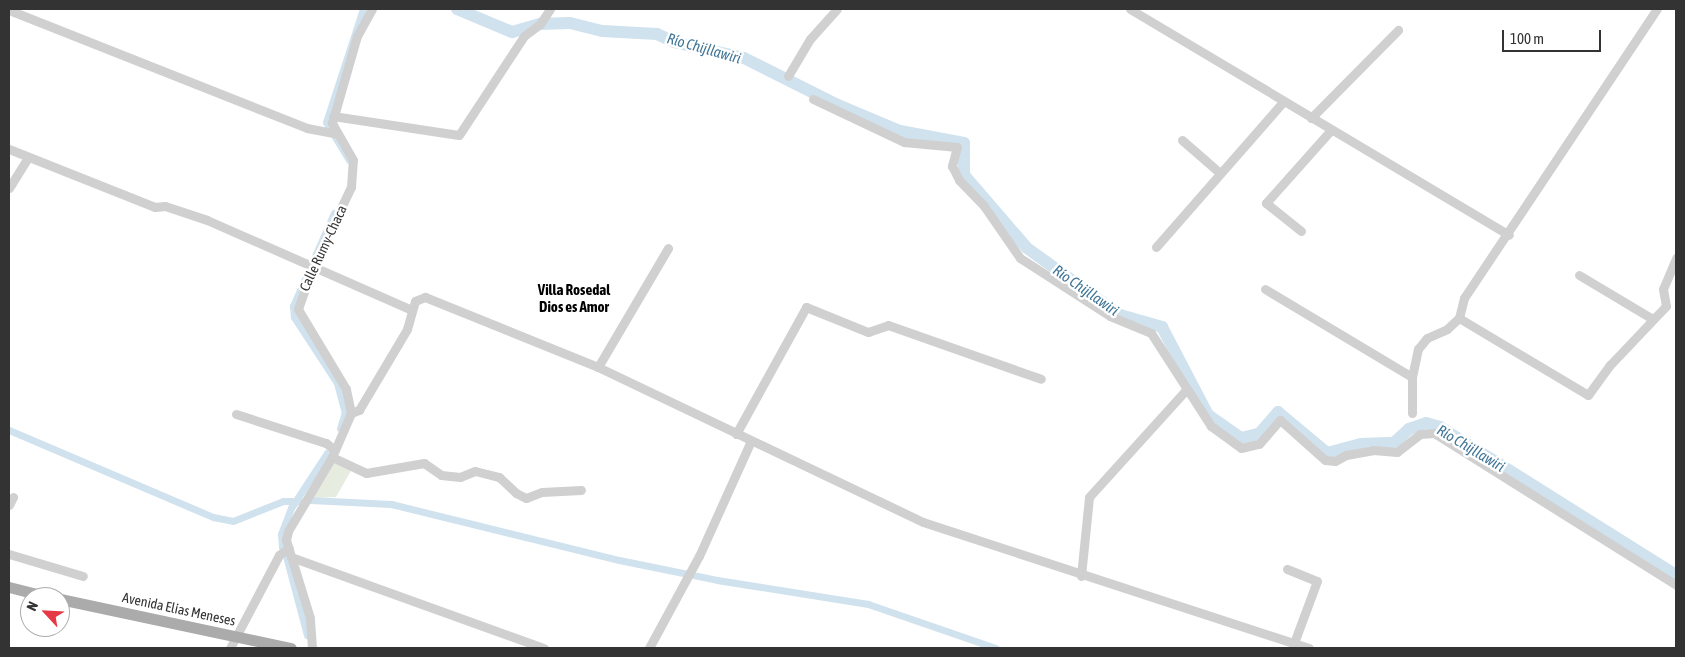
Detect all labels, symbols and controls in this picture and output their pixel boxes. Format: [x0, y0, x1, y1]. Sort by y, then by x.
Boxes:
scale bar [1505, 20, 1604, 52]
water label: Río Chijllawiri [665, 29, 743, 67]
text: 100 m [1510, 30, 1544, 47]
street label: Calle Rumy-Chaca [296, 202, 350, 294]
water label: Río Chijllawiri [1050, 261, 1122, 319]
district label: Villa Rosedal Dios es Amor [538, 280, 610, 315]
water label: Río Chijllawiri [1434, 421, 1508, 475]
north arrow [20, 587, 70, 637]
street label: Avenida Elías Meneses [121, 589, 237, 629]
text: N [23, 599, 41, 613]

